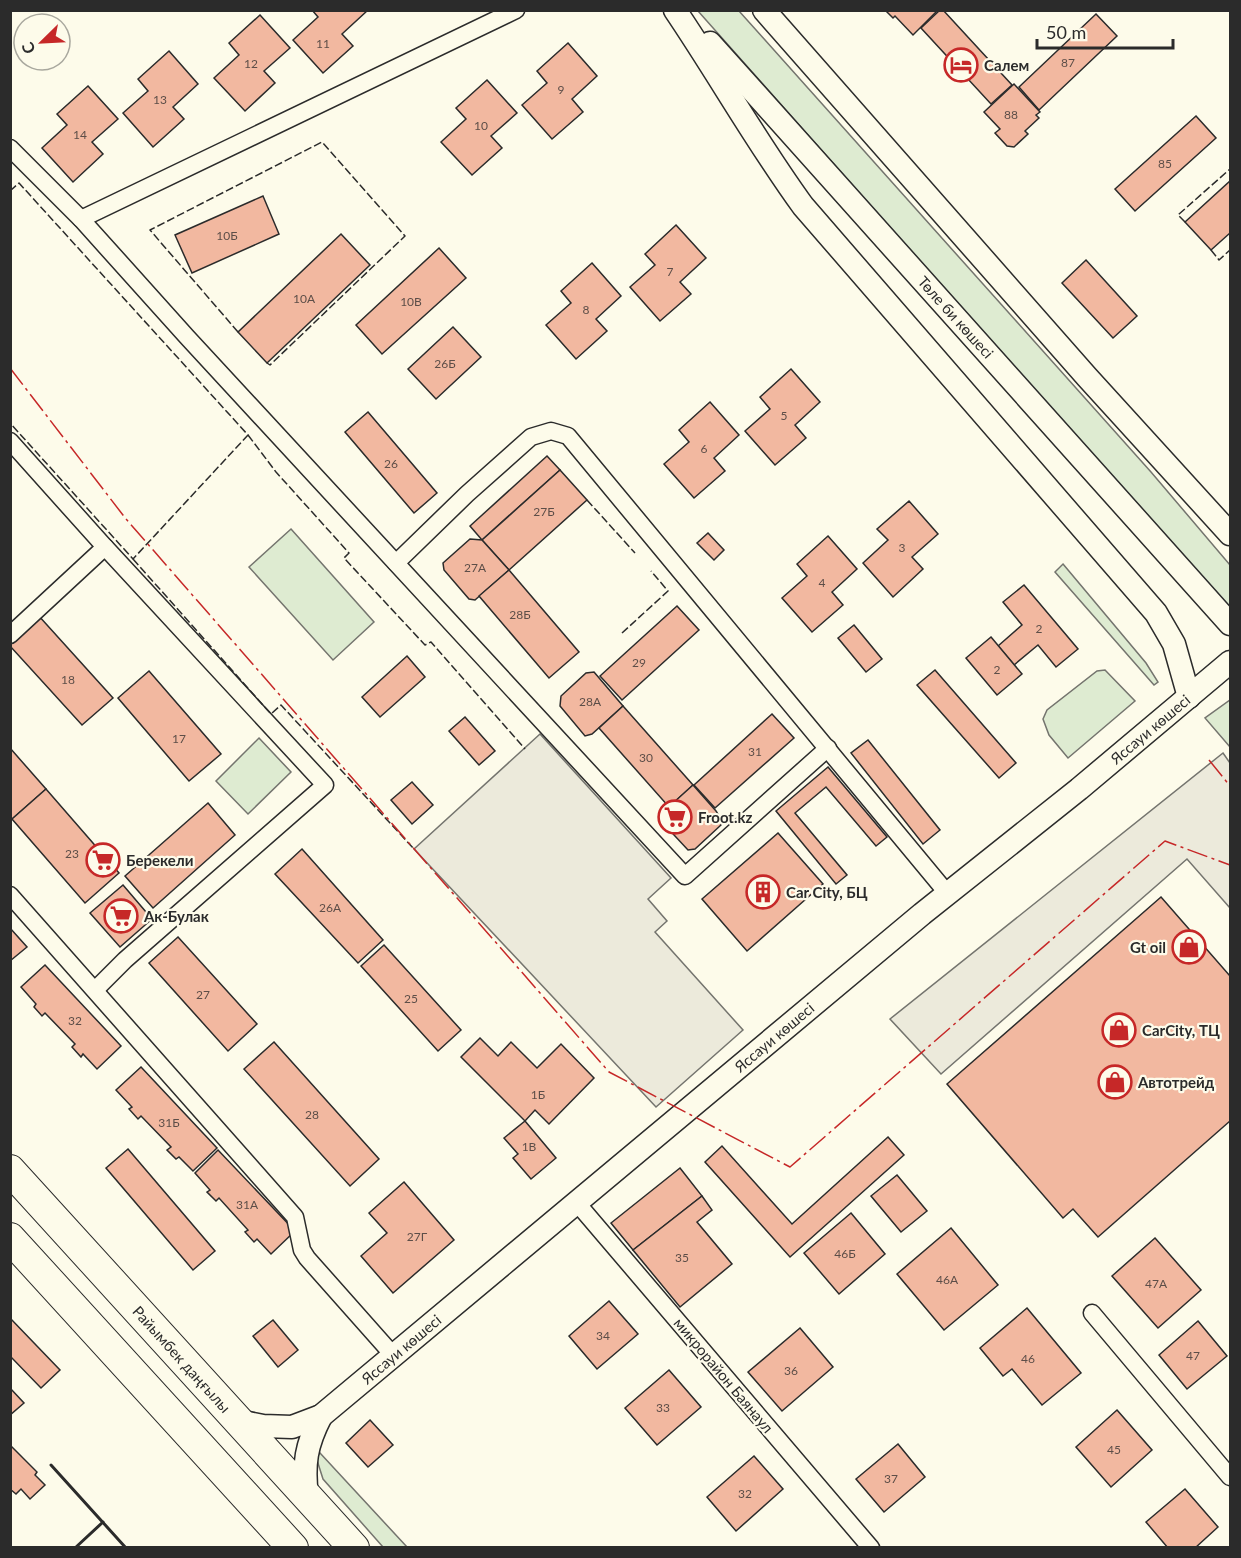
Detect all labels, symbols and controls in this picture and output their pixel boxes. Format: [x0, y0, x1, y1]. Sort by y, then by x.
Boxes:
north arrow [12, 12, 72, 72]
scale bar [1037, 12, 1174, 50]
text: 50 m [1046, 21, 1086, 43]
house number: 11 [316, 36, 330, 51]
text: С [17, 39, 39, 57]
hotel icon: Салем [943, 47, 979, 83]
house number: 87 [1061, 55, 1075, 70]
house number: 12 [244, 56, 258, 71]
place label: Салем [984, 56, 1029, 74]
house number: 9 [558, 82, 565, 97]
house number: 13 [153, 92, 167, 107]
house number: 88 [1004, 107, 1018, 122]
house number: 10 [474, 118, 488, 133]
house number: 14 [73, 127, 87, 142]
house number: 85 [1158, 156, 1172, 171]
house number: 10Б [216, 228, 238, 243]
house number: 7 [667, 264, 674, 279]
street label: Төле би көшесі [914, 272, 998, 362]
house number: 10А [293, 291, 316, 306]
house number: 10В [400, 294, 422, 309]
house number: 8 [583, 302, 590, 317]
house number: 26Б [434, 356, 456, 371]
house number: 5 [781, 408, 788, 423]
house number: 6 [701, 441, 708, 456]
house number: 26 [384, 456, 398, 471]
house number: 27Б [533, 504, 555, 519]
house number: 3 [899, 540, 906, 555]
house number: 27А [464, 560, 487, 575]
house number: 4 [819, 575, 826, 590]
house number: 28Б [509, 607, 531, 622]
house number: 2 [1036, 621, 1043, 636]
house number: 29 [632, 655, 646, 670]
house number: 2 [994, 662, 1001, 677]
house number: 18 [61, 672, 75, 687]
street label: Яссауи көшесі [1106, 690, 1193, 768]
house number: 28А [579, 694, 602, 709]
house number: 17 [172, 731, 186, 746]
house number: 31 [748, 744, 762, 759]
house number: 30 [639, 750, 653, 765]
supermarket icon: Froot.kz [657, 799, 693, 835]
place label: Froot.kz [698, 808, 753, 826]
supermarket icon: Берекели [85, 842, 121, 878]
house number: 23 [65, 846, 79, 861]
place label: Берекели [126, 851, 194, 869]
building icon: Car City, БЦ [745, 874, 781, 910]
place label: Car City, БЦ [786, 883, 868, 901]
supermarket icon: Ак-Булак [103, 898, 139, 934]
house number: 26А [319, 900, 342, 915]
place label: Ак-Булак [143, 907, 210, 925]
shop icon: Gt oil [1171, 929, 1207, 965]
place label: Gt oil [1130, 938, 1166, 956]
house number: 27 [196, 987, 210, 1002]
house number: 25 [404, 991, 418, 1006]
street label: Яссауи көшесі [730, 998, 817, 1076]
shop icon: CarCity, ТЦ [1101, 1012, 1137, 1048]
house number: 32 [68, 1013, 82, 1028]
place label: CarCity, ТЦ [1142, 1021, 1220, 1039]
shop icon: Автотрейд [1097, 1064, 1133, 1100]
place label: Автотрейд [1137, 1073, 1215, 1091]
house number: 1Б [531, 1087, 545, 1102]
house number: 28 [305, 1107, 319, 1122]
house number: 31Б [158, 1115, 180, 1130]
house number: 1В [522, 1139, 537, 1154]
house number: 31А [236, 1197, 259, 1212]
house number: 27Г [407, 1229, 428, 1244]
house number: 46Б [834, 1246, 856, 1261]
house number: 35 [675, 1250, 689, 1265]
house number: 46А [936, 1272, 959, 1287]
house number: 47А [1145, 1276, 1168, 1291]
street label: Райымбек даңғылы [129, 1302, 235, 1416]
street label: Яссауи көшесі [357, 1310, 444, 1388]
street label: микрорайон Баянаул [671, 1314, 777, 1436]
house number: 34 [596, 1328, 610, 1343]
house number: 47 [1186, 1348, 1200, 1363]
house number: 46 [1021, 1351, 1035, 1366]
house number: 36 [784, 1363, 798, 1378]
house number: 33 [656, 1400, 670, 1415]
house number: 45 [1107, 1442, 1121, 1457]
house number: 37 [884, 1471, 898, 1486]
house number: 32 [738, 1486, 752, 1501]

